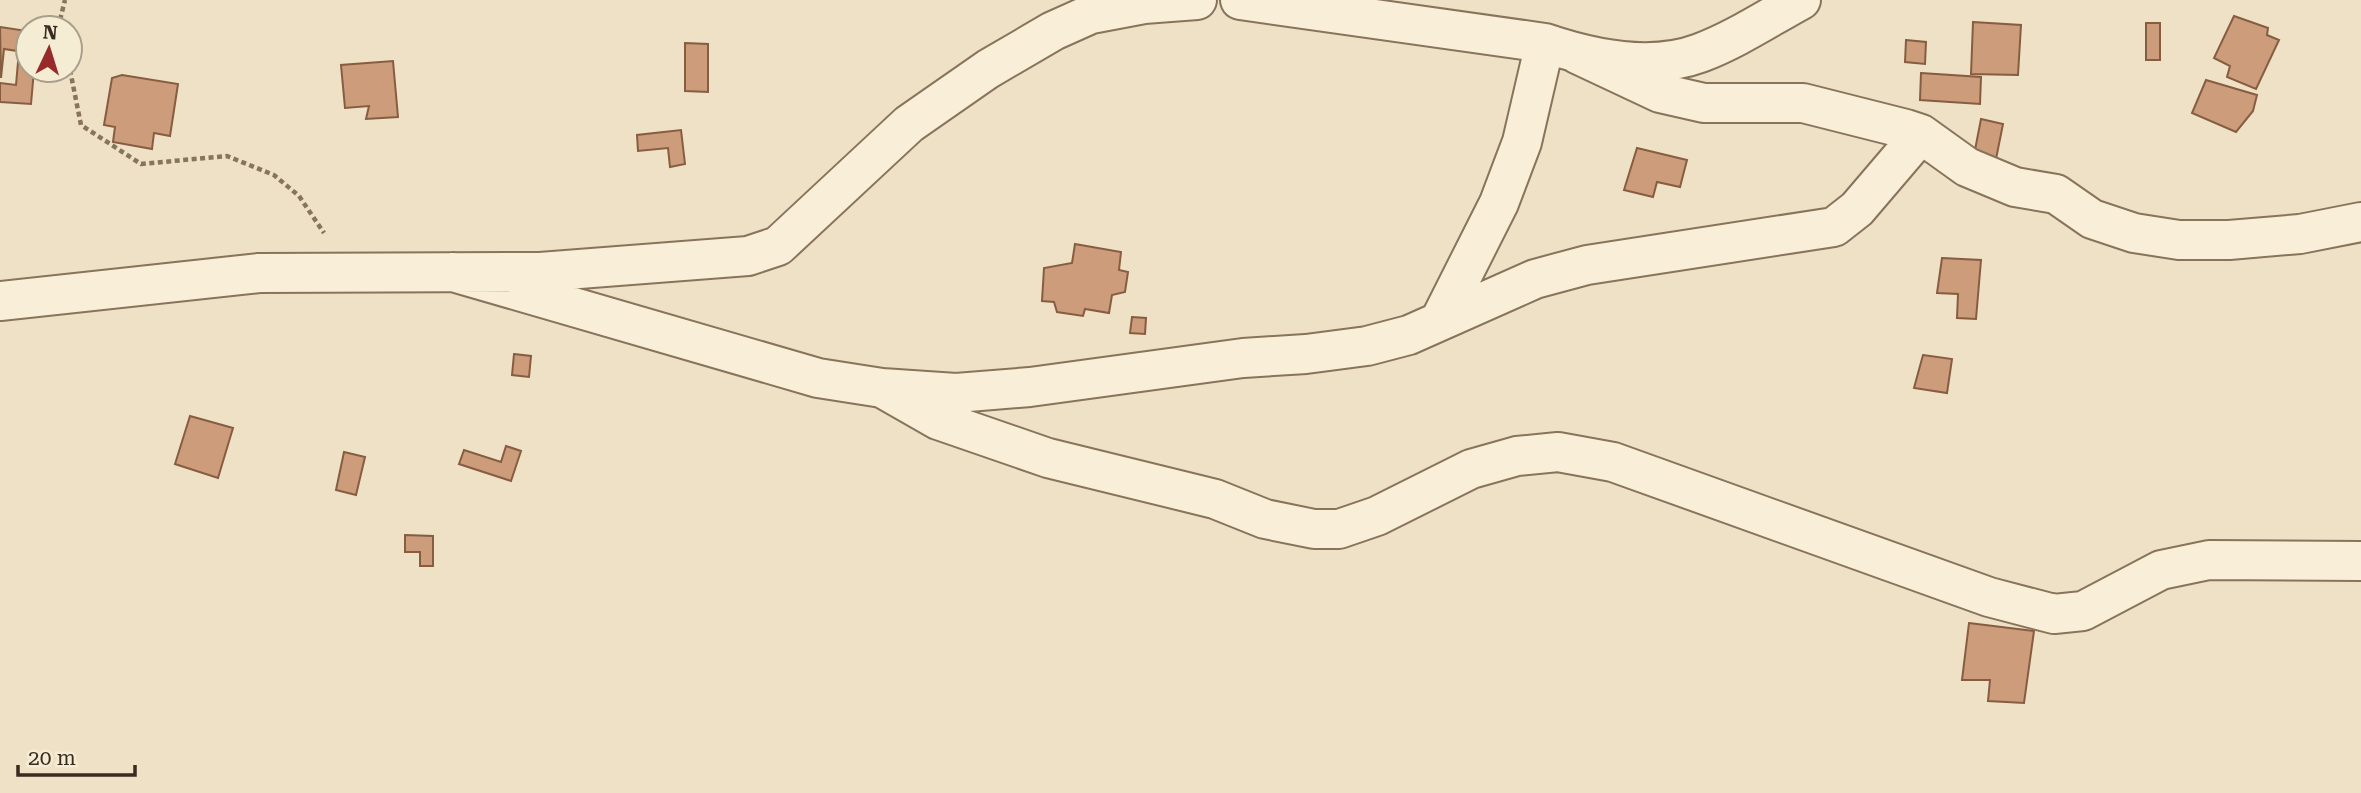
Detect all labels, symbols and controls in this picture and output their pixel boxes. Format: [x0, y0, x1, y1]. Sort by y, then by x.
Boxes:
north arrow [14, 14, 84, 84]
text: N [42, 21, 59, 45]
scale bar [18, 734, 135, 778]
text: 20 m [28, 746, 76, 770]

